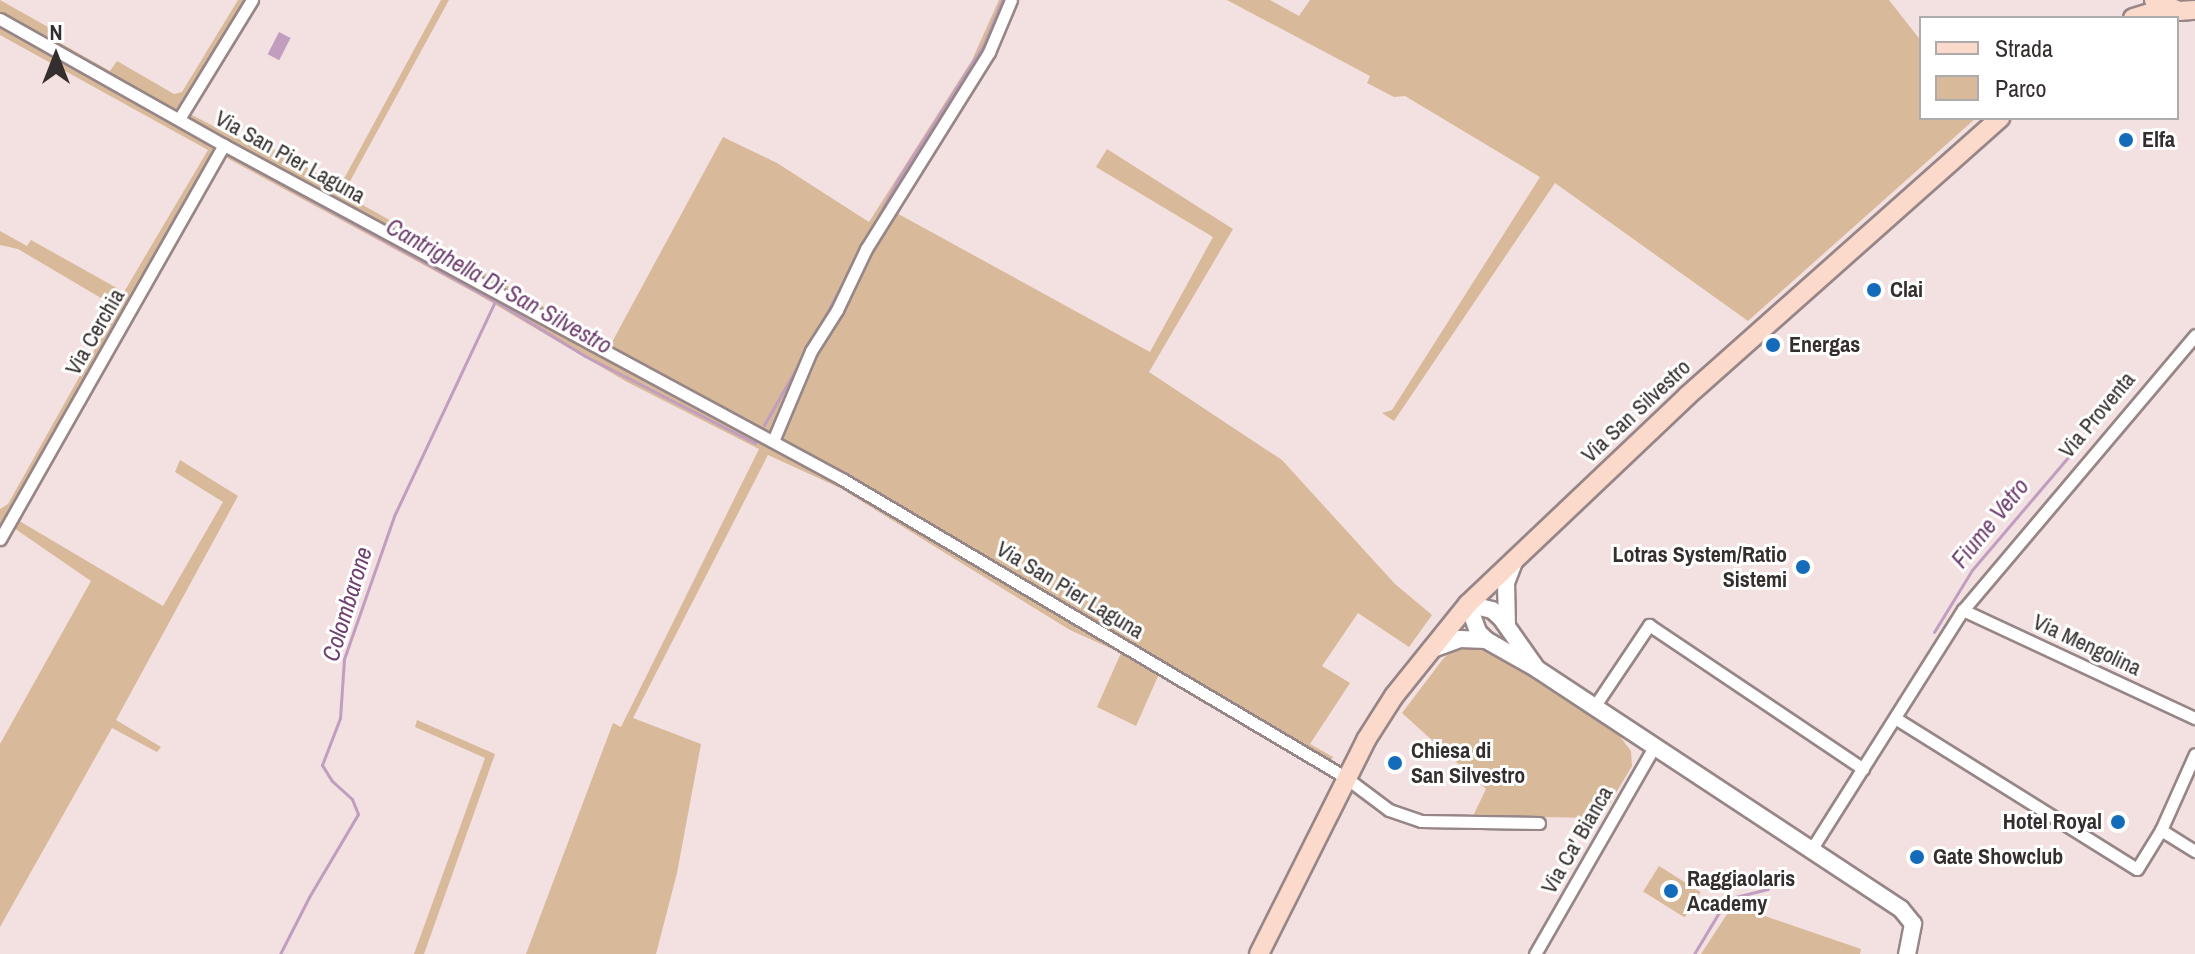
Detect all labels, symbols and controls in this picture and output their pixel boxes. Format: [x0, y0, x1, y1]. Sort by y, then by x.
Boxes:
north arrow [16, 16, 96, 96]
legend [1919, 16, 2179, 120]
text: N [49, 17, 63, 47]
text: Strada [1995, 32, 2053, 64]
text: Parco [1995, 72, 2046, 104]
street label: Via San Pier Laguna [210, 105, 370, 209]
place label: Elfa [2142, 127, 2175, 153]
marker: Elfa [2117, 131, 2135, 149]
water label: Cantrighella Di San Silvestro [381, 212, 617, 360]
place label: Clai [1890, 277, 1923, 303]
marker: Clai [1865, 281, 1883, 299]
street label: Via Cerchia [60, 284, 130, 380]
place label: Energas [1789, 332, 1860, 358]
marker: Energas [1764, 336, 1782, 354]
street label: Via San Silvestro [1576, 354, 1696, 468]
street label: Via Proventa [2053, 367, 2141, 463]
water label: Fiume Vetro [1945, 472, 2035, 574]
street label: Via San Pier Laguna [992, 536, 1148, 644]
place label: Lotras System/Ratio Sistemi [1613, 541, 1787, 592]
water label: Colombarone [316, 543, 378, 665]
marker: Lotras System/Ratio Sistemi [1794, 558, 1812, 576]
street label: Via Mengolina [2029, 609, 2145, 681]
place label: Chiesa di San Silvestro [1411, 737, 1525, 788]
marker: Chiesa di San Silvestro [1386, 754, 1404, 772]
street label: Via Ca' Bianca [1536, 782, 1618, 898]
place label: Hotel Royal [2003, 809, 2102, 835]
marker: Hotel Royal [2109, 813, 2127, 831]
place label: Gate Showclub [1933, 844, 2063, 870]
marker: Gate Showclub [1908, 848, 1926, 866]
place label: Raggiaolaris Academy [1687, 865, 1795, 916]
marker: Raggiaolaris Academy [1662, 882, 1680, 900]

